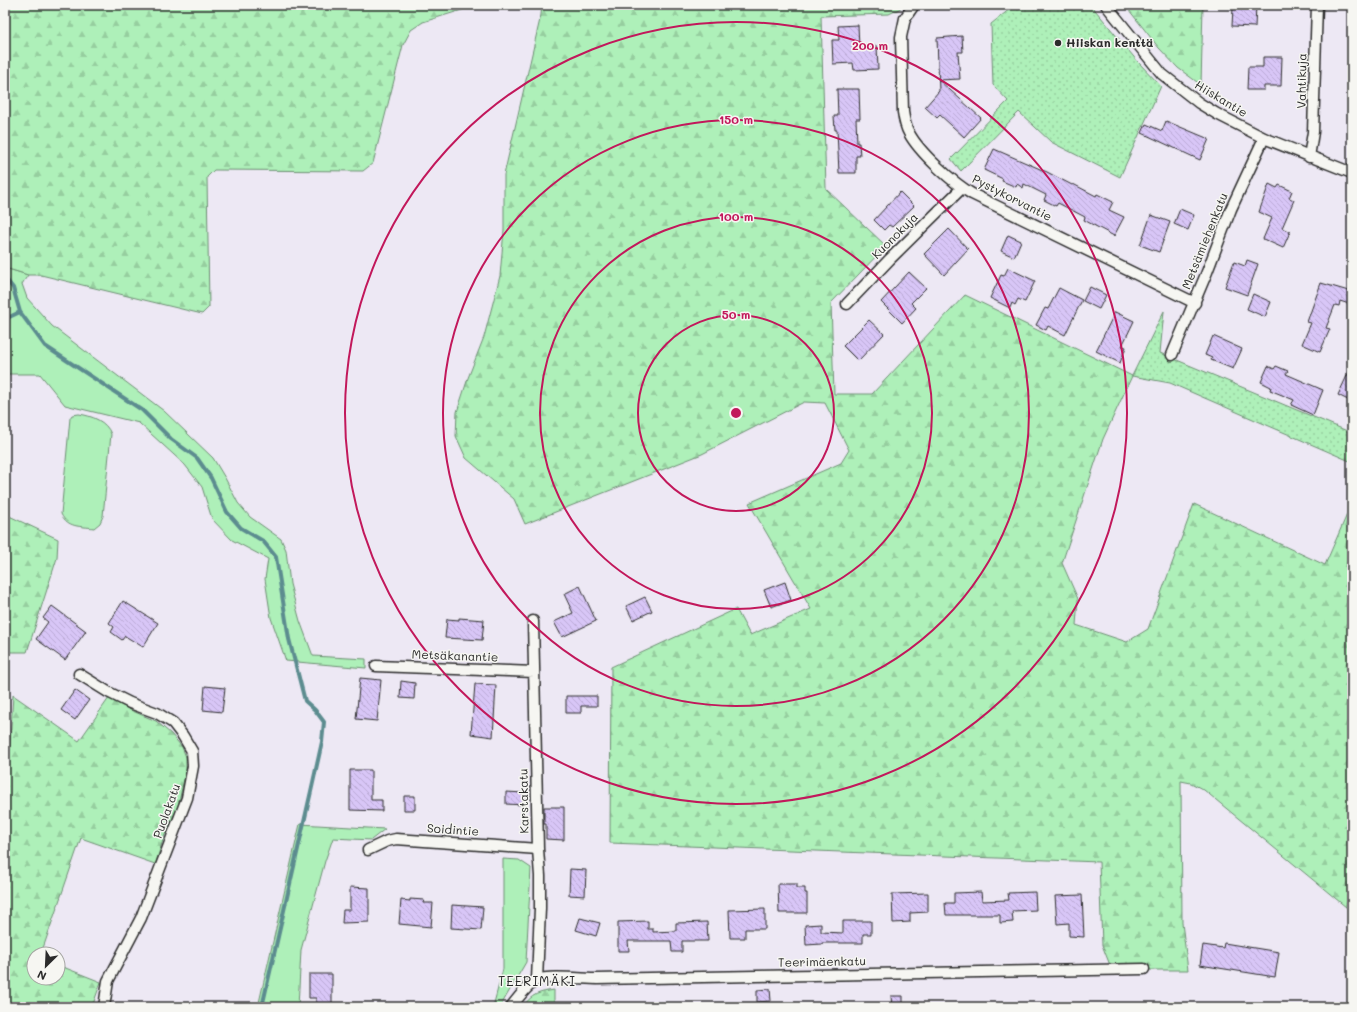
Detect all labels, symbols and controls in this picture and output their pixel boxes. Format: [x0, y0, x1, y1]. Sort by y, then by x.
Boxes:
place label: Hiiskan kenttä [1066, 34, 1153, 50]
text: 200 m [852, 37, 888, 53]
marker: Hiiskan kenttä [1053, 38, 1063, 48]
street label: Vahtikuja [1293, 53, 1309, 109]
street label: Hiiskantie [1192, 76, 1251, 120]
text: 150 m [719, 111, 753, 127]
street label: Pystykorvantie [970, 170, 1055, 224]
street label: Metsämiehenkatu [1177, 190, 1231, 291]
text: 100 m [719, 208, 753, 224]
street label: Kuonokuja [868, 209, 921, 262]
text: 50 m [722, 306, 750, 322]
centre of rings [729, 406, 743, 420]
street label: Metsäkanantie [411, 645, 499, 665]
street label: Karstakatu [514, 768, 532, 834]
street label: Puolakatu [149, 781, 183, 840]
street label: Soidintie [427, 819, 479, 839]
north arrow [26, 946, 66, 986]
street label: Teerimäenkatu [778, 952, 866, 970]
text: N [35, 967, 49, 984]
district label: TEERIMÄKI [498, 972, 576, 989]

